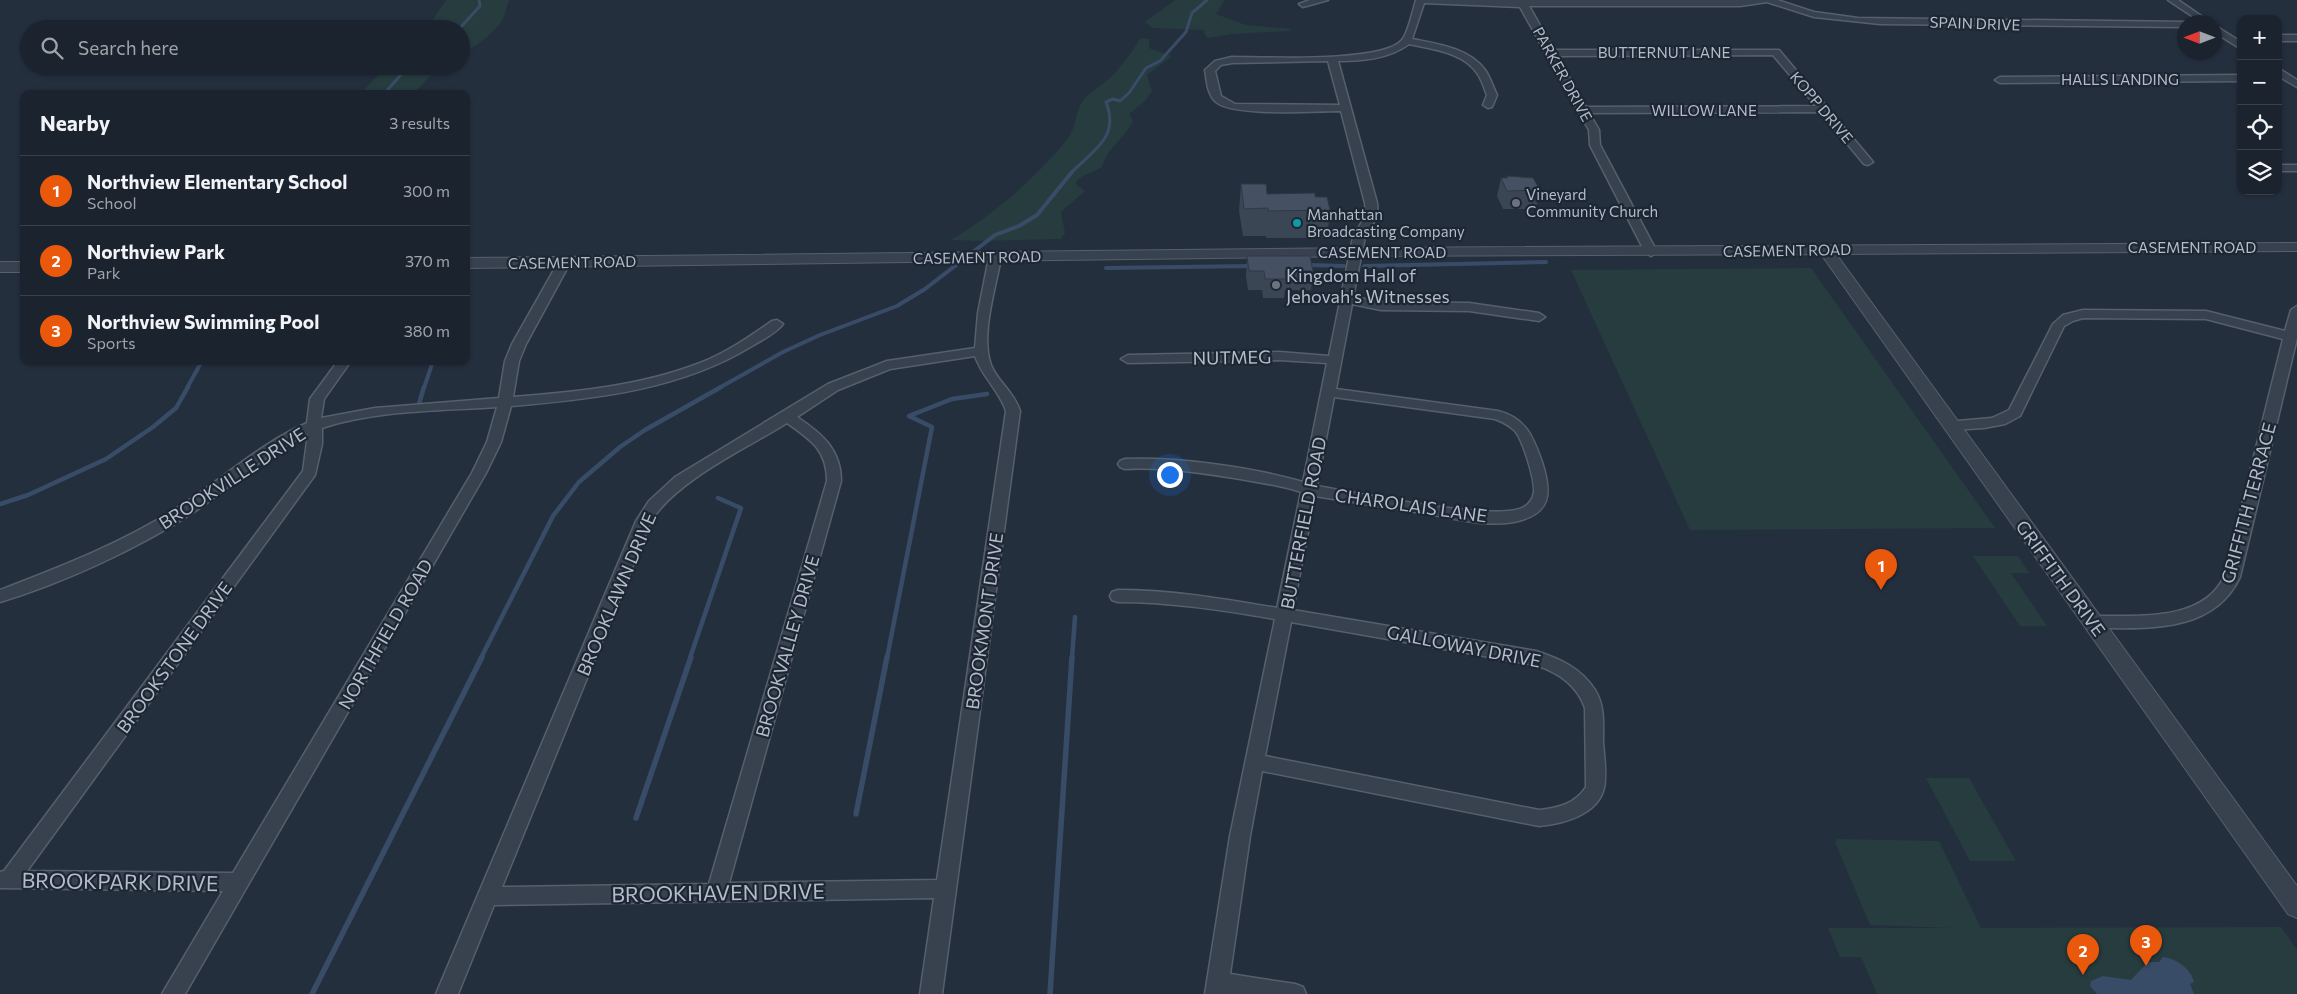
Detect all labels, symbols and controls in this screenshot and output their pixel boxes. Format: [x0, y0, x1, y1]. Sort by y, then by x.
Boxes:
street label: SPAIN DRIVE [1929, 12, 2021, 34]
north arrow [2177, 15, 2222, 60]
map controls [2237, 15, 2282, 195]
button: + [2237, 15, 2282, 60]
search box [20, 20, 470, 75]
street label: PARKER DRIVE [1530, 24, 1596, 125]
icon: search [38, 34, 66, 62]
text: Search here [78, 36, 178, 59]
street label: BUTTERNUT LANE [1598, 43, 1730, 61]
button: − [2237, 60, 2282, 105]
street label: KOPP DRIVE [1787, 68, 1857, 147]
street label: HALLS LANDING [2061, 70, 2179, 88]
street label: WILLOW LANE [1651, 101, 1757, 119]
button: locate [2237, 105, 2282, 150]
text: Nearby [40, 110, 110, 135]
text: 3 results [389, 113, 450, 132]
button: layers [2237, 150, 2282, 195]
text: Northview Elementary School [87, 170, 347, 193]
text: 1 [52, 181, 60, 200]
text: 300 m [403, 181, 450, 200]
place label: Vineyard Community Church [1526, 185, 1658, 220]
text: School [87, 193, 137, 212]
marker: Vineyard Community Church [1510, 197, 1522, 209]
place label: Manhattan Broadcasting Company [1307, 205, 1465, 240]
marker: Manhattan Broadcasting Company [1291, 217, 1303, 229]
street label: CASEMENT ROAD [2128, 238, 2256, 256]
text: Northview Park [87, 240, 225, 263]
street label: CASEMENT ROAD [1723, 240, 1851, 260]
street label: CASEMENT ROAD [1318, 243, 1446, 261]
street label: CASEMENT ROAD [913, 247, 1041, 267]
text: 2 [51, 251, 61, 270]
text: 370 m [405, 251, 450, 270]
street label: CASEMENT ROAD [508, 252, 636, 272]
text: Park [87, 263, 120, 282]
place label: Kingdom Hall of Jehovah's Witnesses [1286, 264, 1450, 307]
marker: Kingdom Hall of Jehovah's Witnesses [1270, 279, 1282, 291]
text: Northview Swimming Pool [87, 310, 319, 333]
text: 3 [51, 321, 61, 340]
text: 380 m [404, 321, 450, 340]
text: Sports [87, 333, 136, 352]
street label: NUTMEG [1192, 345, 1272, 369]
street label: GRIFFITH TERRACE [2216, 420, 2280, 586]
street label: BROOKVILLE DRIVE [155, 422, 309, 534]
street label: BUTTERFIELD ROAD [1275, 435, 1331, 611]
your location [1157, 462, 1183, 488]
street label: CHAROLAIS LANE [1333, 483, 1489, 527]
street label: BROOKLAWN DRIVE [572, 509, 660, 679]
street label: GRIFFITH DRIVE [2012, 516, 2110, 640]
street label: BROOKMONT DRIVE [961, 531, 1007, 711]
pin: 1 [1865, 549, 1897, 590]
street label: BROOKVALLEY DRIVE [750, 552, 824, 740]
street label: NORTHFIELD ROAD [333, 555, 437, 713]
street label: BROOKSTONE DRIVE [112, 577, 236, 737]
street label: GALLOWAY DRIVE [1385, 620, 1543, 672]
street label: BROOKPARK DRIVE [21, 867, 219, 895]
street label: BROOKHAVEN DRIVE [611, 878, 825, 906]
pin: 3 [2130, 925, 2162, 966]
pin: 2 [2067, 934, 2099, 975]

